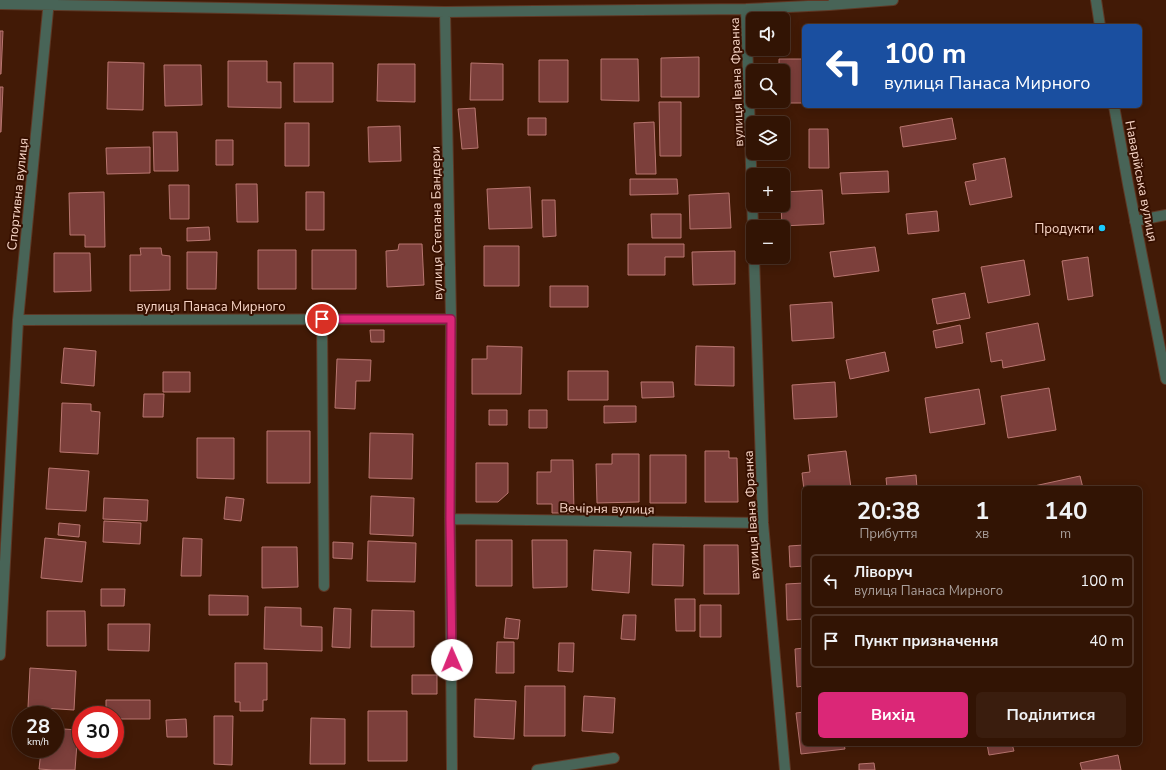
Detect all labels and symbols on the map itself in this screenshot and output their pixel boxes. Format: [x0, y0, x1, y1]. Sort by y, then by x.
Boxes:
street label: вулиця Івана Франка [726, 17, 748, 147]
street label: Наварійська вулиця [1120, 119, 1162, 243]
street label: Спортивна вулиця [3, 137, 33, 251]
street label: вулиця Степана Бандери [427, 146, 447, 300]
place label: Продукти [1034, 220, 1094, 238]
marker: Продукти [1097, 223, 1107, 233]
street label: вулиця Панаса Мирного [136, 298, 286, 316]
pin [305, 302, 339, 336]
street label: вулиця Івана Франка [740, 450, 764, 580]
street label: Вечірня вулиця [559, 499, 655, 519]
position arrow [431, 639, 473, 681]
speed limit sign: 30 [72, 706, 124, 758]

